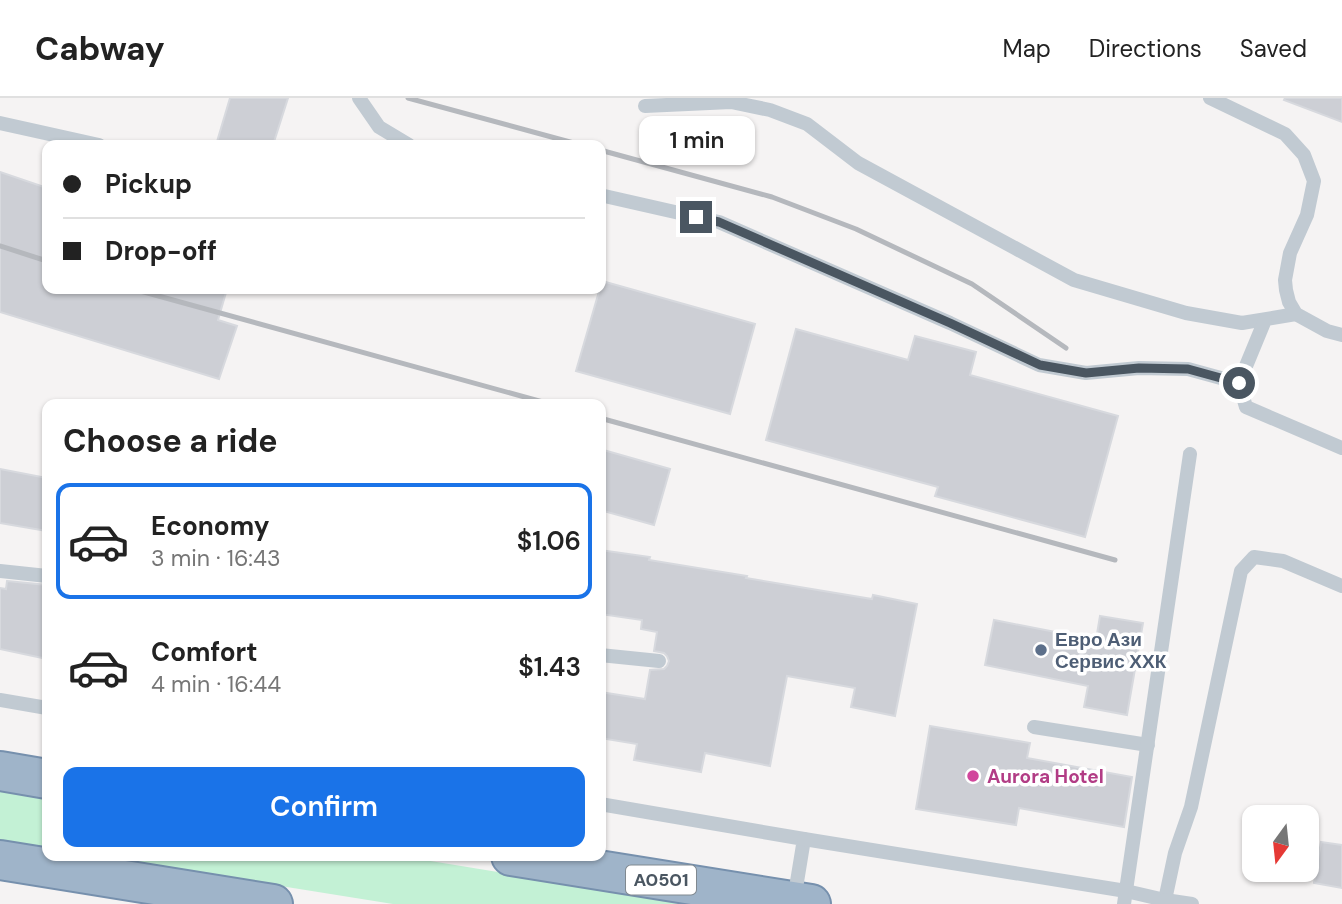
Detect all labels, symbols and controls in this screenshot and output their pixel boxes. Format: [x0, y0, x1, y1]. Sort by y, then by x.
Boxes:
text: Cabway [35, 27, 165, 70]
text: Map [1003, 33, 1051, 64]
text: Directions [1089, 33, 1202, 64]
text: Saved [1240, 33, 1307, 64]
callout: 1 min [638, 116, 754, 164]
text: 1 min [670, 125, 724, 155]
text: Pickup [105, 167, 192, 201]
route end [680, 201, 712, 233]
text: Drop-off [105, 234, 217, 268]
route start [1223, 367, 1255, 399]
text: Choose a ride [63, 420, 278, 462]
text: Economy [151, 509, 269, 543]
icon: car [67, 510, 130, 573]
text: $1.06 [517, 524, 581, 558]
text: 3 min · 16:43 [151, 543, 281, 573]
place label: Евро Ази Сервис ХХК [1055, 627, 1167, 674]
text: Comfort [151, 635, 257, 669]
icon: car [67, 636, 130, 699]
marker: Евро Ази Сервис ХХК [1033, 642, 1049, 658]
text: $1.43 [518, 650, 581, 684]
text: 4 min · 16:44 [151, 669, 281, 699]
place label: Aurora Hotel [987, 764, 1104, 789]
button: Confirm [63, 767, 585, 847]
marker: Aurora Hotel [965, 768, 981, 784]
north arrow [1242, 805, 1320, 882]
map controls [1242, 805, 1319, 882]
road number: A0501 [626, 866, 696, 894]

